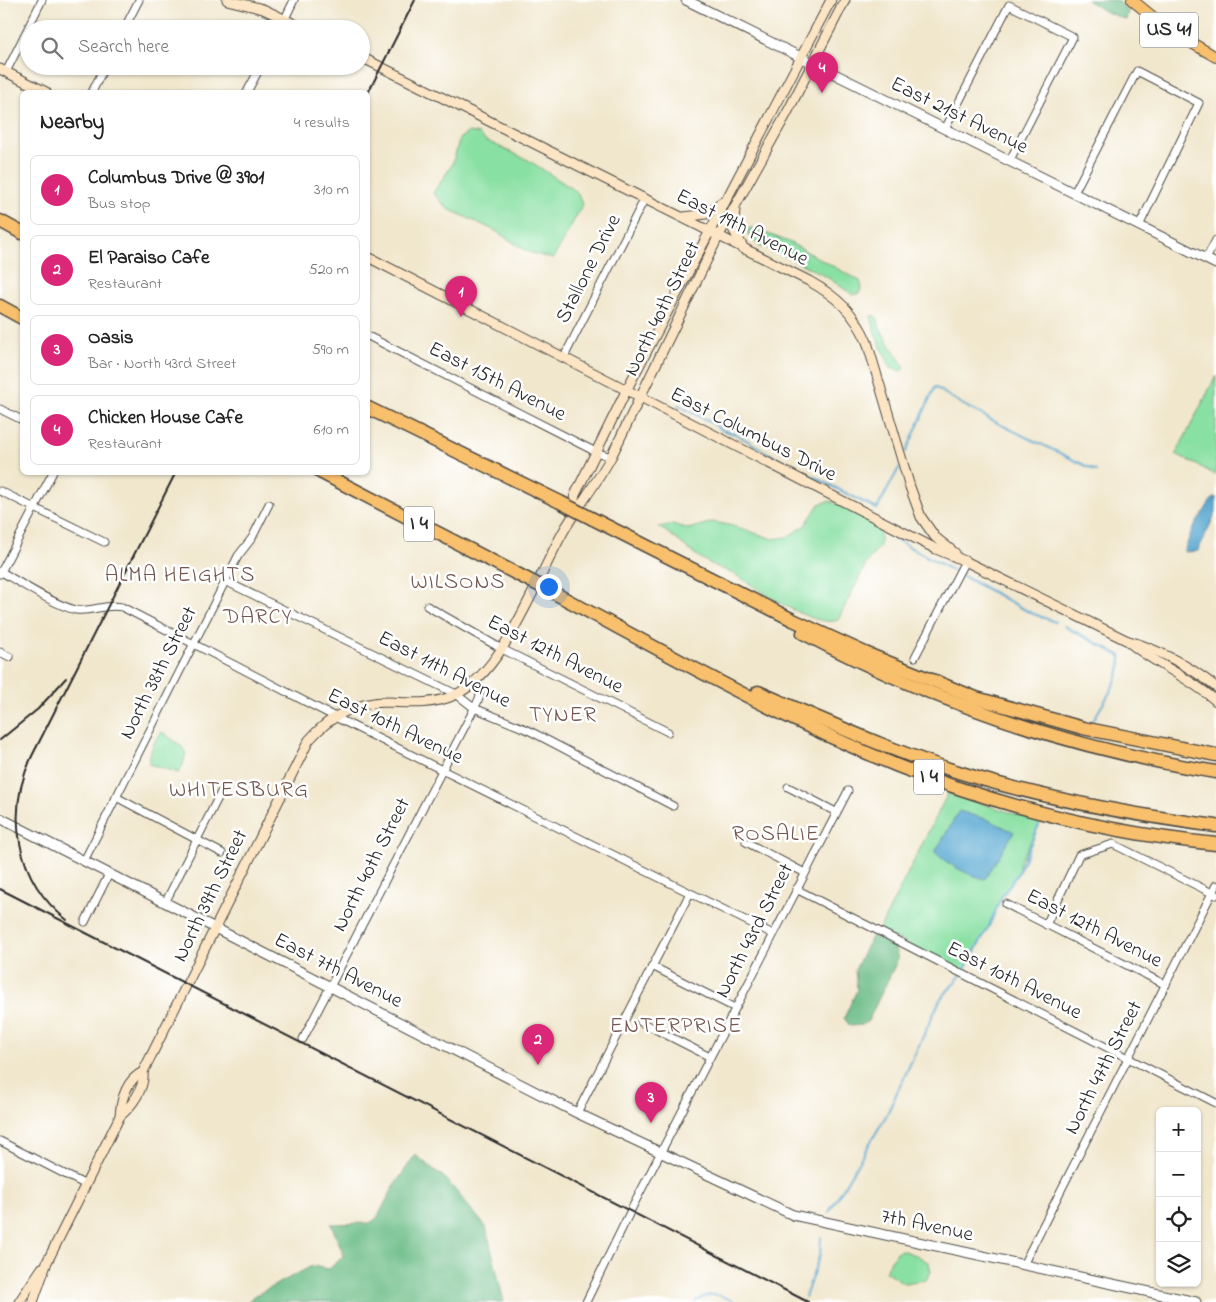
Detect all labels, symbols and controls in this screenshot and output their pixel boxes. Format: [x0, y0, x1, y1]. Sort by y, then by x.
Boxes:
road number: US 41 [1140, 12, 1198, 48]
search box [20, 20, 370, 75]
icon: search [38, 34, 66, 62]
text: Search here [78, 34, 169, 61]
pin: 4 [806, 52, 838, 93]
street label: East 21st Avenue [885, 70, 1033, 163]
text: Nearby [40, 108, 104, 138]
text: 4 results [294, 111, 350, 135]
text: Columbus Drive @ 3901 [88, 165, 264, 192]
text: 1 [54, 178, 60, 202]
text: 310 m [314, 178, 349, 202]
street label: East 19th Avenue [671, 182, 814, 275]
text: Bus stop [88, 192, 151, 216]
street label: Stallone Drive [549, 209, 630, 329]
street label: North 40th Street [617, 236, 709, 382]
text: El Paraiso Cafe [88, 245, 209, 272]
text: 2 [53, 258, 61, 282]
text: 520 m [309, 258, 349, 282]
text: Restaurant [88, 272, 162, 296]
pin: 1 [445, 276, 477, 317]
text: Oasis [88, 325, 134, 352]
street label: East 15th Avenue [423, 334, 572, 430]
text: 3 [54, 338, 60, 362]
text: 590 m [312, 338, 349, 362]
text: Bar · North 43rd Street [88, 352, 236, 376]
street label: East Columbus Drive [664, 380, 842, 490]
text: Chicken House Cafe [88, 405, 243, 432]
text: 4 [54, 418, 60, 442]
text: 610 m [314, 418, 349, 442]
text: Restaurant [88, 432, 162, 456]
road number: I 4 [404, 506, 434, 542]
district label: ALMA HEIGHTS [105, 560, 255, 592]
district label: WILSONS [411, 567, 505, 599]
your location [536, 574, 562, 600]
street label: North 38th Street [113, 601, 205, 745]
district label: DARCY [222, 602, 293, 634]
street label: East 12th Avenue [482, 608, 629, 703]
street label: East 11th Avenue [372, 624, 516, 717]
street label: East 10th Avenue [322, 681, 469, 773]
district label: TYNER [529, 700, 597, 732]
road number: I 4 [914, 760, 944, 794]
district label: WHITESBURG [169, 775, 309, 807]
street label: North 40th Street [325, 793, 419, 937]
district label: ROSALIE [732, 819, 820, 851]
street label: North 39th Street [166, 825, 256, 967]
street label: North 43rd Street [708, 858, 802, 1004]
street label: East 12th Avenue [1021, 882, 1168, 977]
street label: East 7th Avenue [268, 926, 408, 1017]
street label: East 10th Avenue [941, 934, 1087, 1028]
street label: North 47th Street [1057, 996, 1151, 1140]
district label: ENTERPRISE [610, 1011, 742, 1043]
pin: 2 [522, 1024, 554, 1065]
pin: 3 [635, 1082, 667, 1123]
map controls [1156, 1107, 1201, 1287]
button: + [1156, 1107, 1201, 1152]
button: − [1156, 1152, 1201, 1197]
button: locate [1156, 1197, 1201, 1242]
street label: 7th Avenue [878, 1202, 977, 1251]
button: layers [1156, 1242, 1201, 1287]

